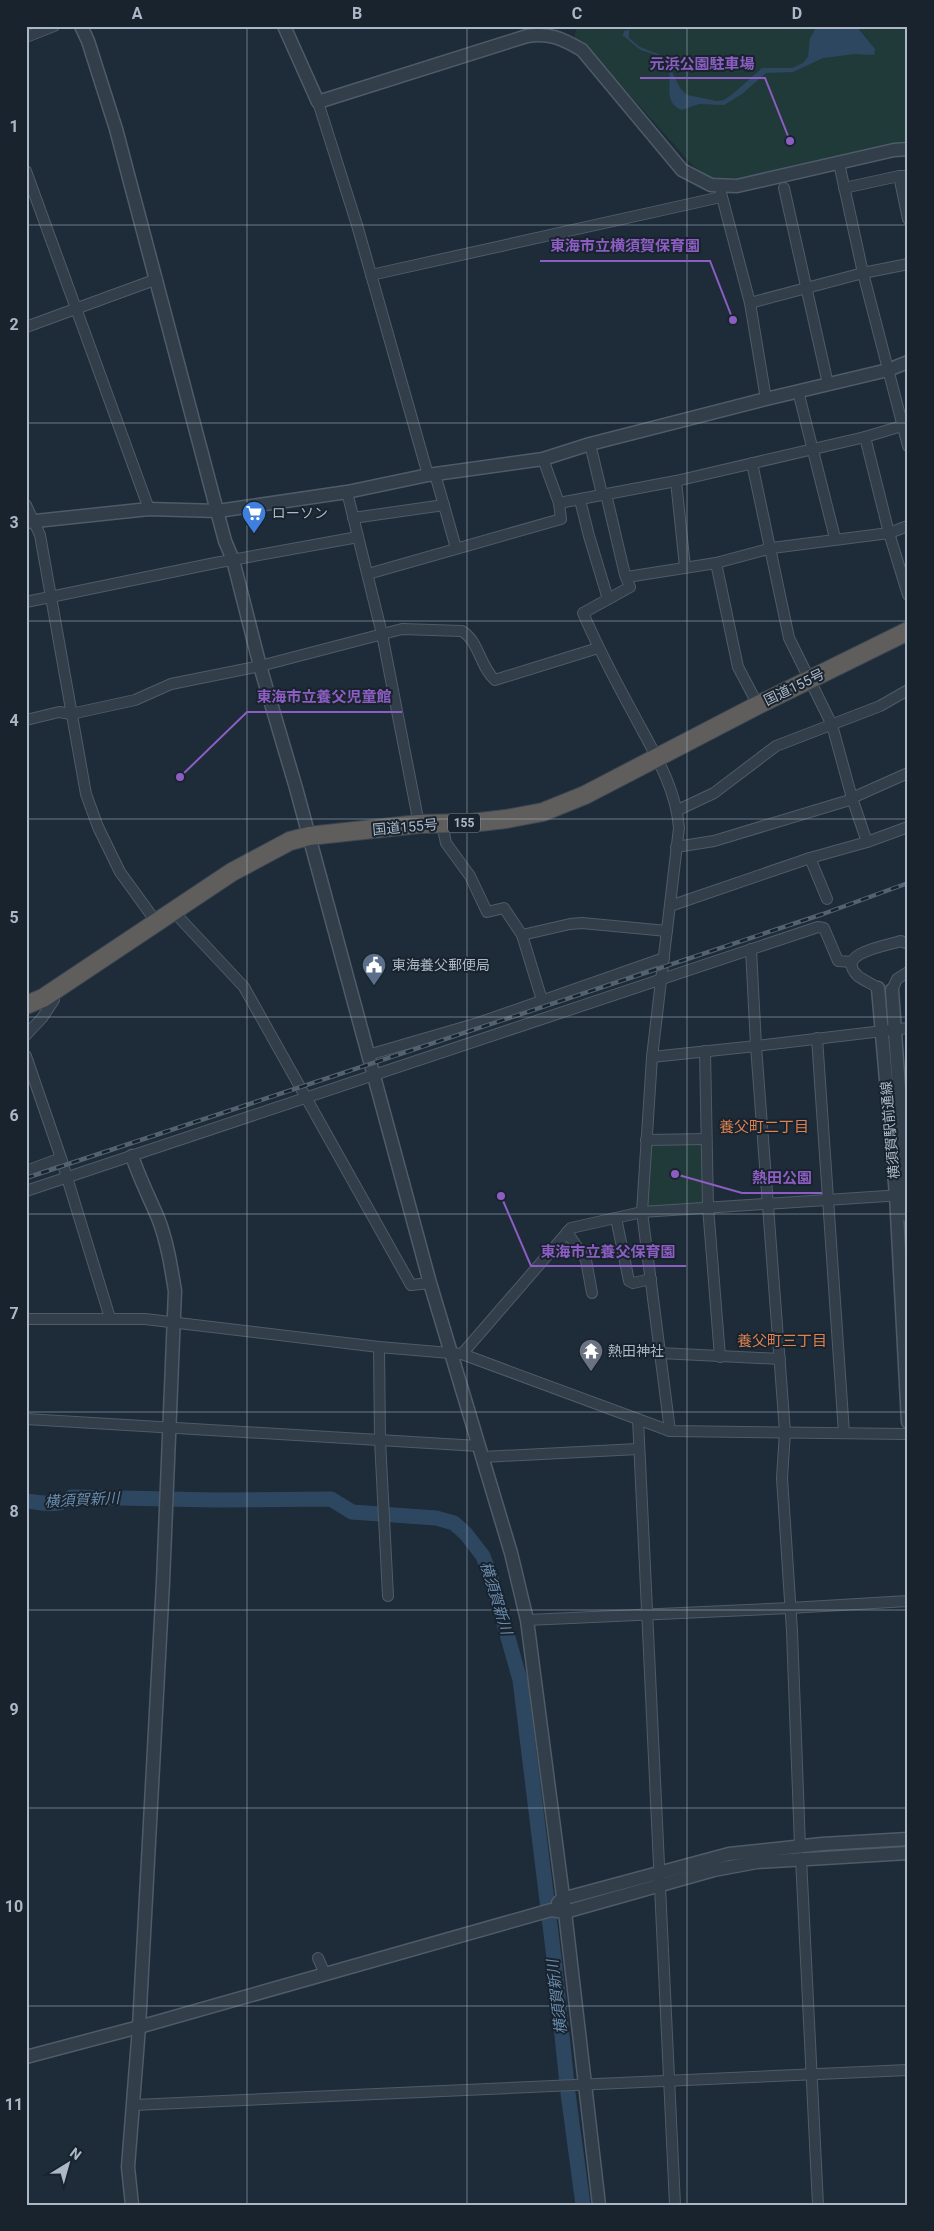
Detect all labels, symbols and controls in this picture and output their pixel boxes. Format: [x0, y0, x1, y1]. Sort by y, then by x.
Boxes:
text: A [132, 4, 143, 23]
text: B [352, 4, 362, 23]
text: C [572, 4, 582, 23]
text: D [792, 4, 802, 23]
callout: 元浜公園駐車場 [640, 48, 765, 78]
text: 元浜公園駐車場 [649, 55, 755, 73]
text: 1 [9, 117, 19, 136]
callout: 東海市立横須賀保育園 [540, 231, 710, 261]
text: 東海市立横須賀保育園 [550, 237, 700, 255]
text: 2 [9, 315, 19, 334]
supermarket icon: ローソン [241, 500, 267, 534]
place label: ローソン [272, 505, 328, 521]
text: 3 [9, 513, 19, 532]
street label: 国道155号 [761, 665, 827, 709]
callout: 東海市立養父児童館 [247, 682, 402, 712]
text: 東海市立養父児童館 [256, 688, 392, 706]
text: 4 [9, 711, 19, 730]
road number: 155 [448, 814, 480, 832]
street label: 国道155号 [372, 816, 438, 838]
text: 5 [9, 908, 19, 927]
public building icon: 東海養父郵便局 [361, 952, 387, 986]
place label: 東海養父郵便局 [392, 957, 490, 973]
street label: 横須賀駅前通線 [878, 1080, 902, 1180]
text: 6 [9, 1106, 19, 1125]
district label: 養父町二丁目 [719, 1118, 809, 1136]
callout: 熱田公園 [742, 1163, 822, 1193]
text: 熱田公園 [752, 1169, 812, 1187]
callout: 東海市立養父保育園 [531, 1236, 686, 1266]
text: 東海市立養父保育園 [540, 1243, 676, 1261]
text: 7 [9, 1304, 19, 1323]
district label: 養父町三丁目 [737, 1332, 827, 1350]
temple icon: 熱田神社 [578, 1338, 604, 1372]
place label: 熱田神社 [608, 1343, 664, 1359]
water label: 横須賀新川 [44, 1489, 122, 1511]
text: 8 [9, 1502, 19, 1521]
water label: 横須賀新川 [476, 1559, 516, 1638]
text: 9 [9, 1700, 19, 1719]
text: 10 [5, 1897, 23, 1916]
water label: 横須賀新川 [543, 1957, 571, 2035]
text: 11 [5, 2095, 23, 2114]
north arrow [42, 2138, 92, 2188]
text: N [67, 2144, 85, 2163]

